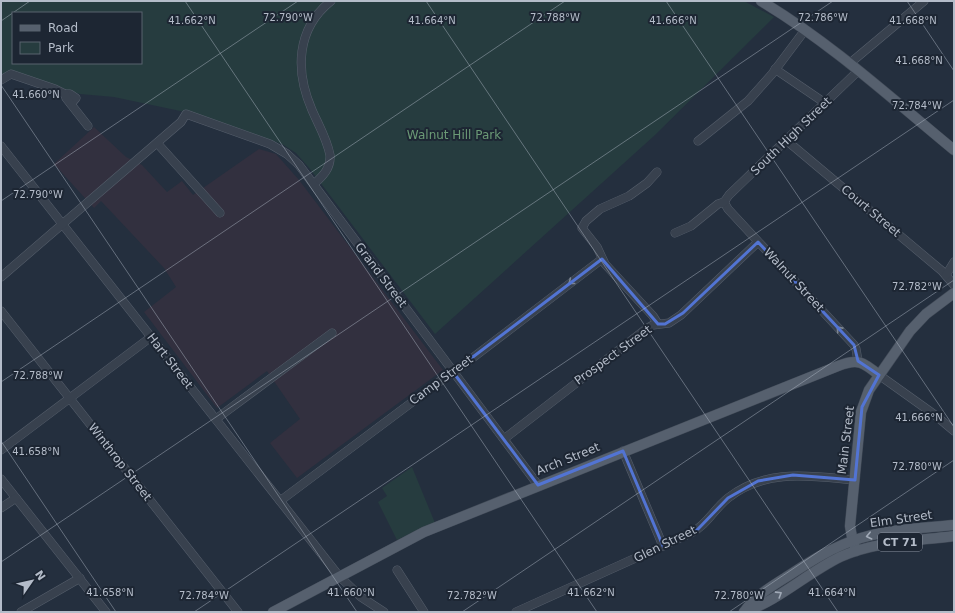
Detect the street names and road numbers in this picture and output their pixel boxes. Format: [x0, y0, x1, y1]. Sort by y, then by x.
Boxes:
street label: South High Street [748, 94, 834, 178]
street label: Court Street [838, 182, 904, 240]
street label: Grand Street [352, 240, 410, 310]
street label: Walnut Street [761, 245, 827, 315]
street label: Prospect Street [572, 322, 655, 388]
street label: Hart Street [144, 331, 196, 392]
street label: Camp Street [406, 352, 476, 408]
street label: Main Street [835, 405, 857, 475]
street label: Winthrop Street [85, 420, 155, 504]
street label: Arch Street [534, 440, 602, 478]
street label: Elm Street [869, 508, 933, 530]
street label: Glen Street [631, 523, 699, 565]
road number: CT 71 [878, 533, 922, 551]

